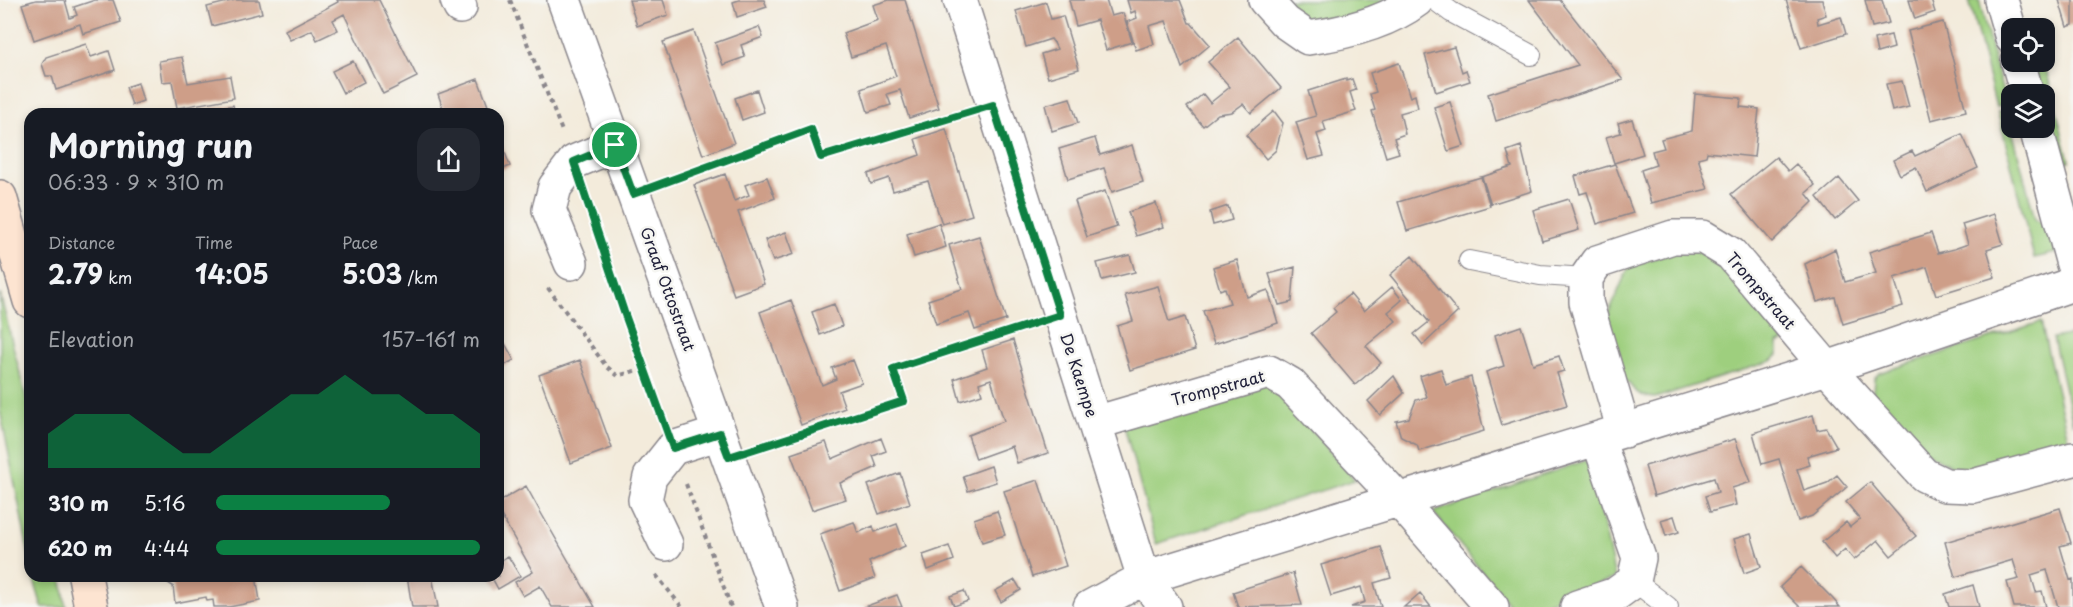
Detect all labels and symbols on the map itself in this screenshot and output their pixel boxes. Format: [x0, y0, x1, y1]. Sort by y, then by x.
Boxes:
pin [589, 119, 640, 170]
street label: Graaf Ottostraat [635, 223, 703, 355]
street label: Trompstraat [1721, 246, 1802, 335]
street label: De Kaempe [1055, 329, 1105, 420]
street label: Trompstraat [1168, 363, 1267, 411]

